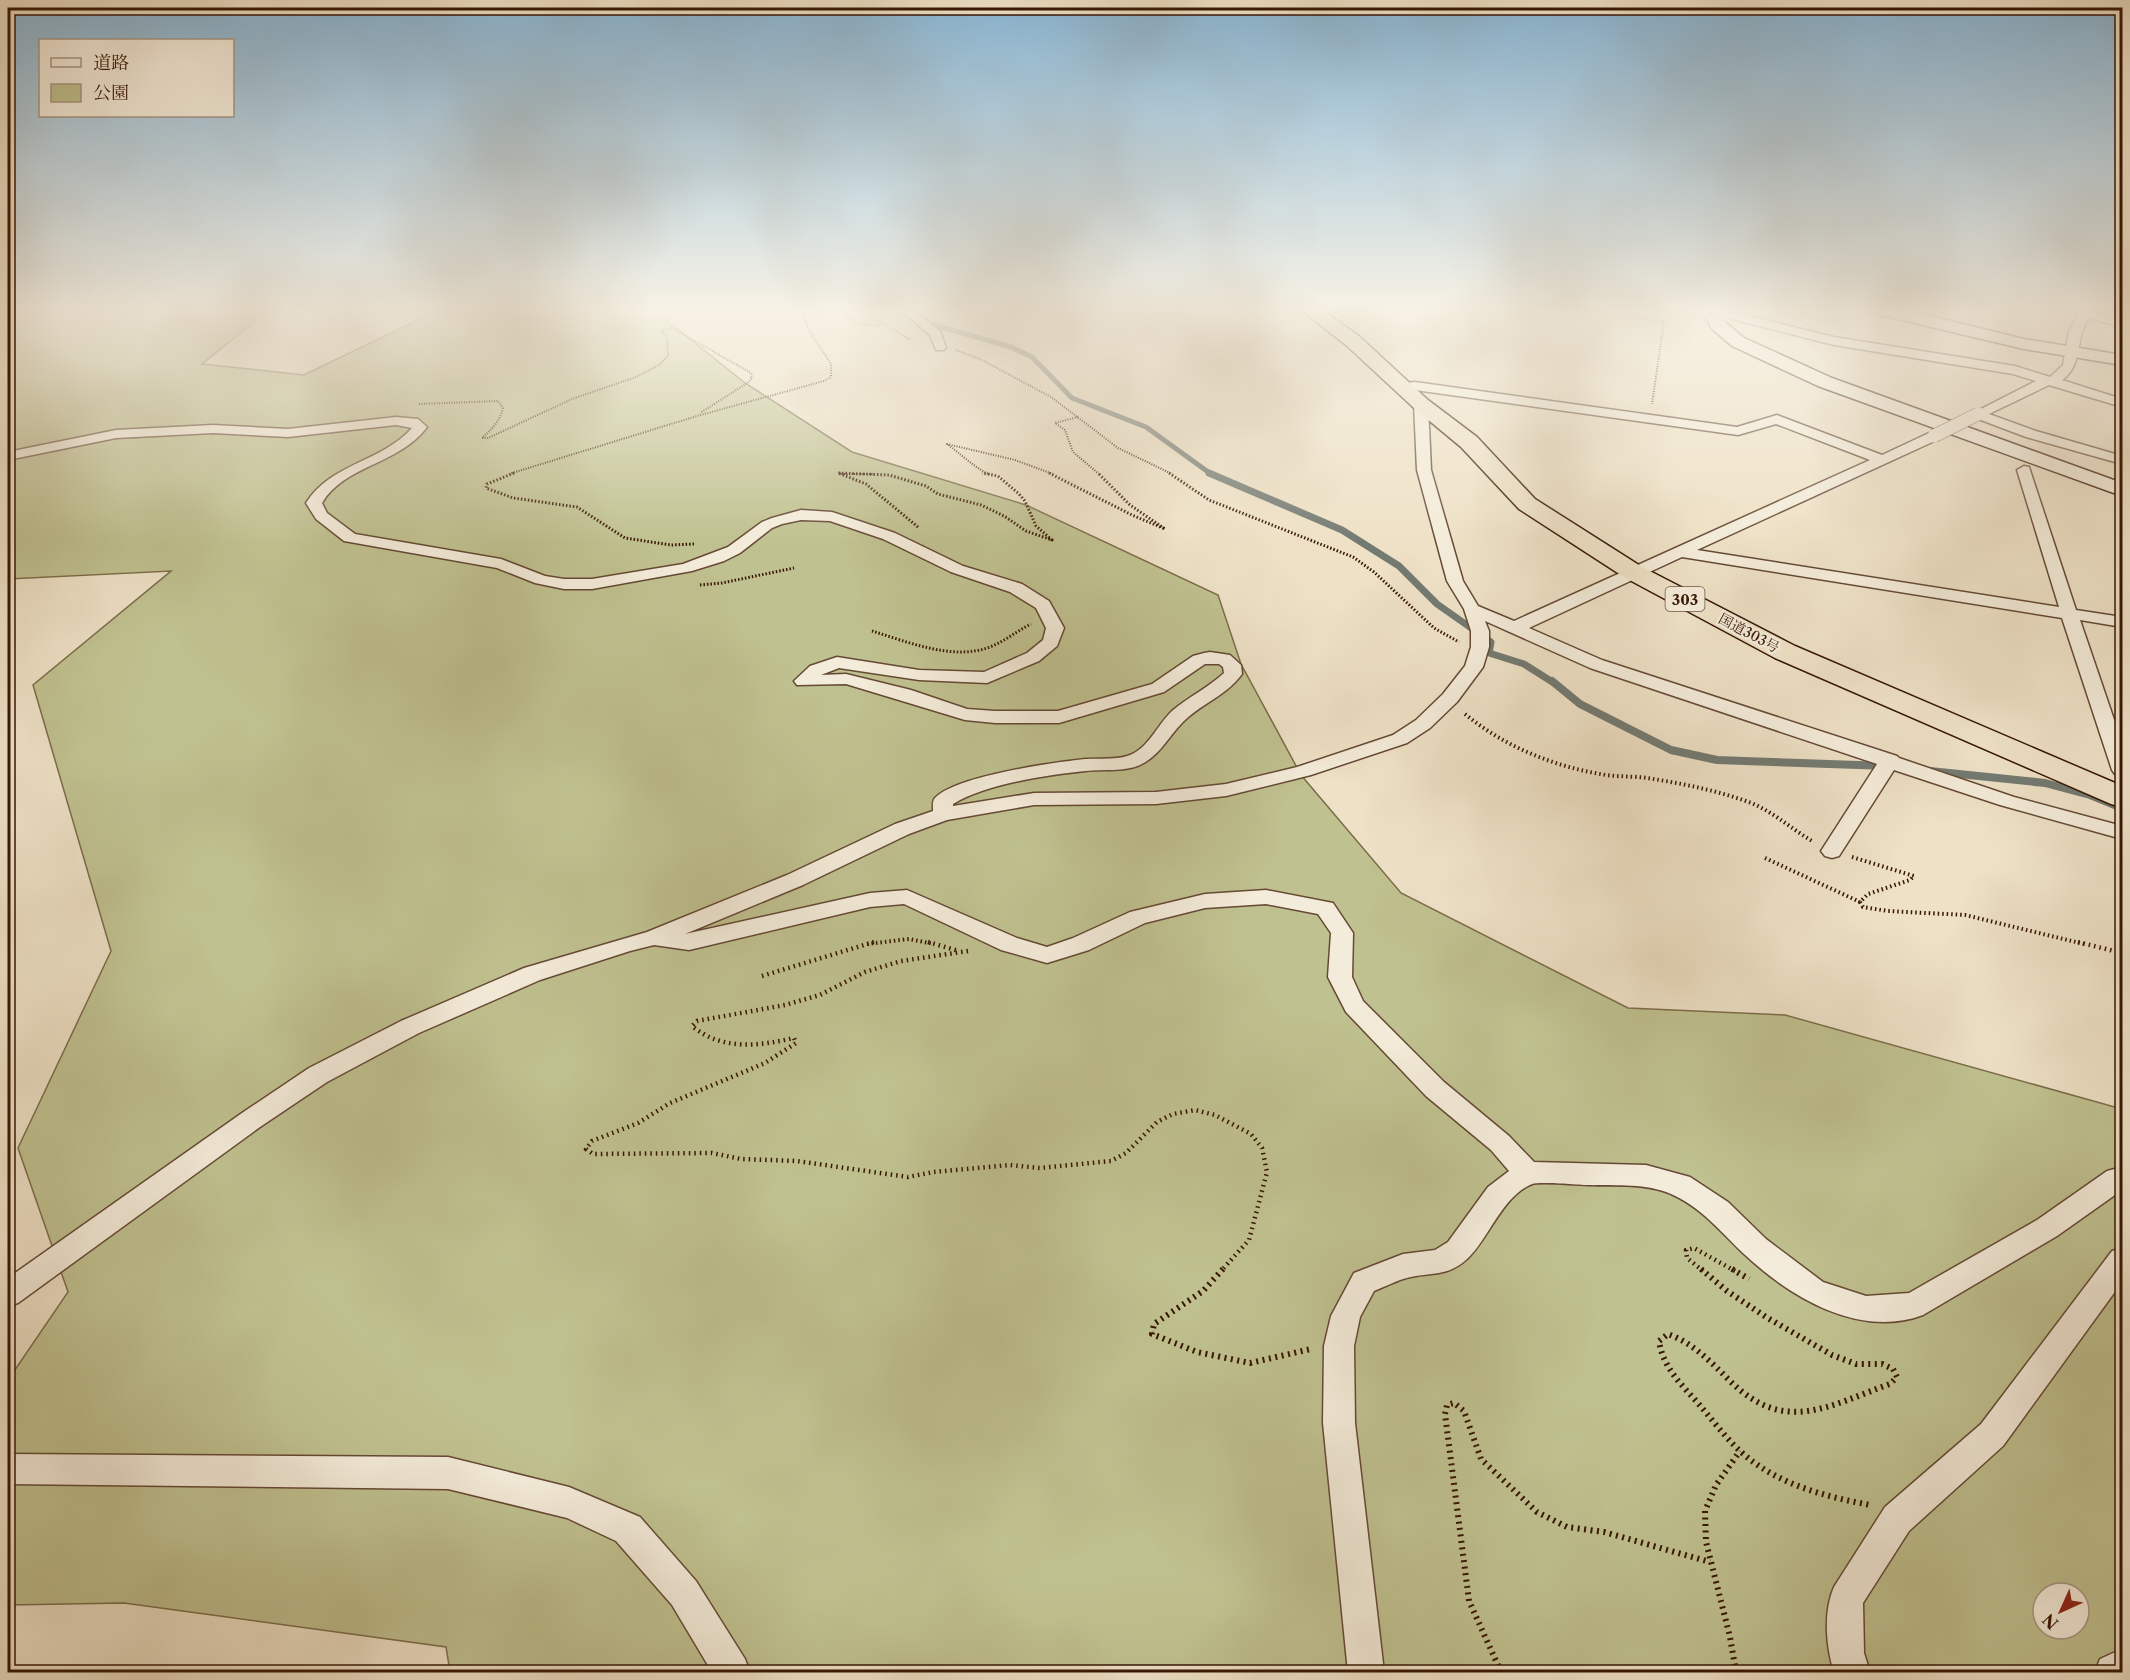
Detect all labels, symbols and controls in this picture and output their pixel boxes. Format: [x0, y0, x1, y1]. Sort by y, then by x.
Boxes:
legend [39, 39, 234, 117]
text: 道路 [93, 52, 129, 74]
text: 公園 [93, 82, 129, 104]
road number: 303 [1666, 587, 1704, 611]
street label: 国道303号 [1716, 609, 1782, 657]
north arrow [2031, 1581, 2091, 1641]
text: N [2038, 1610, 2062, 1634]

